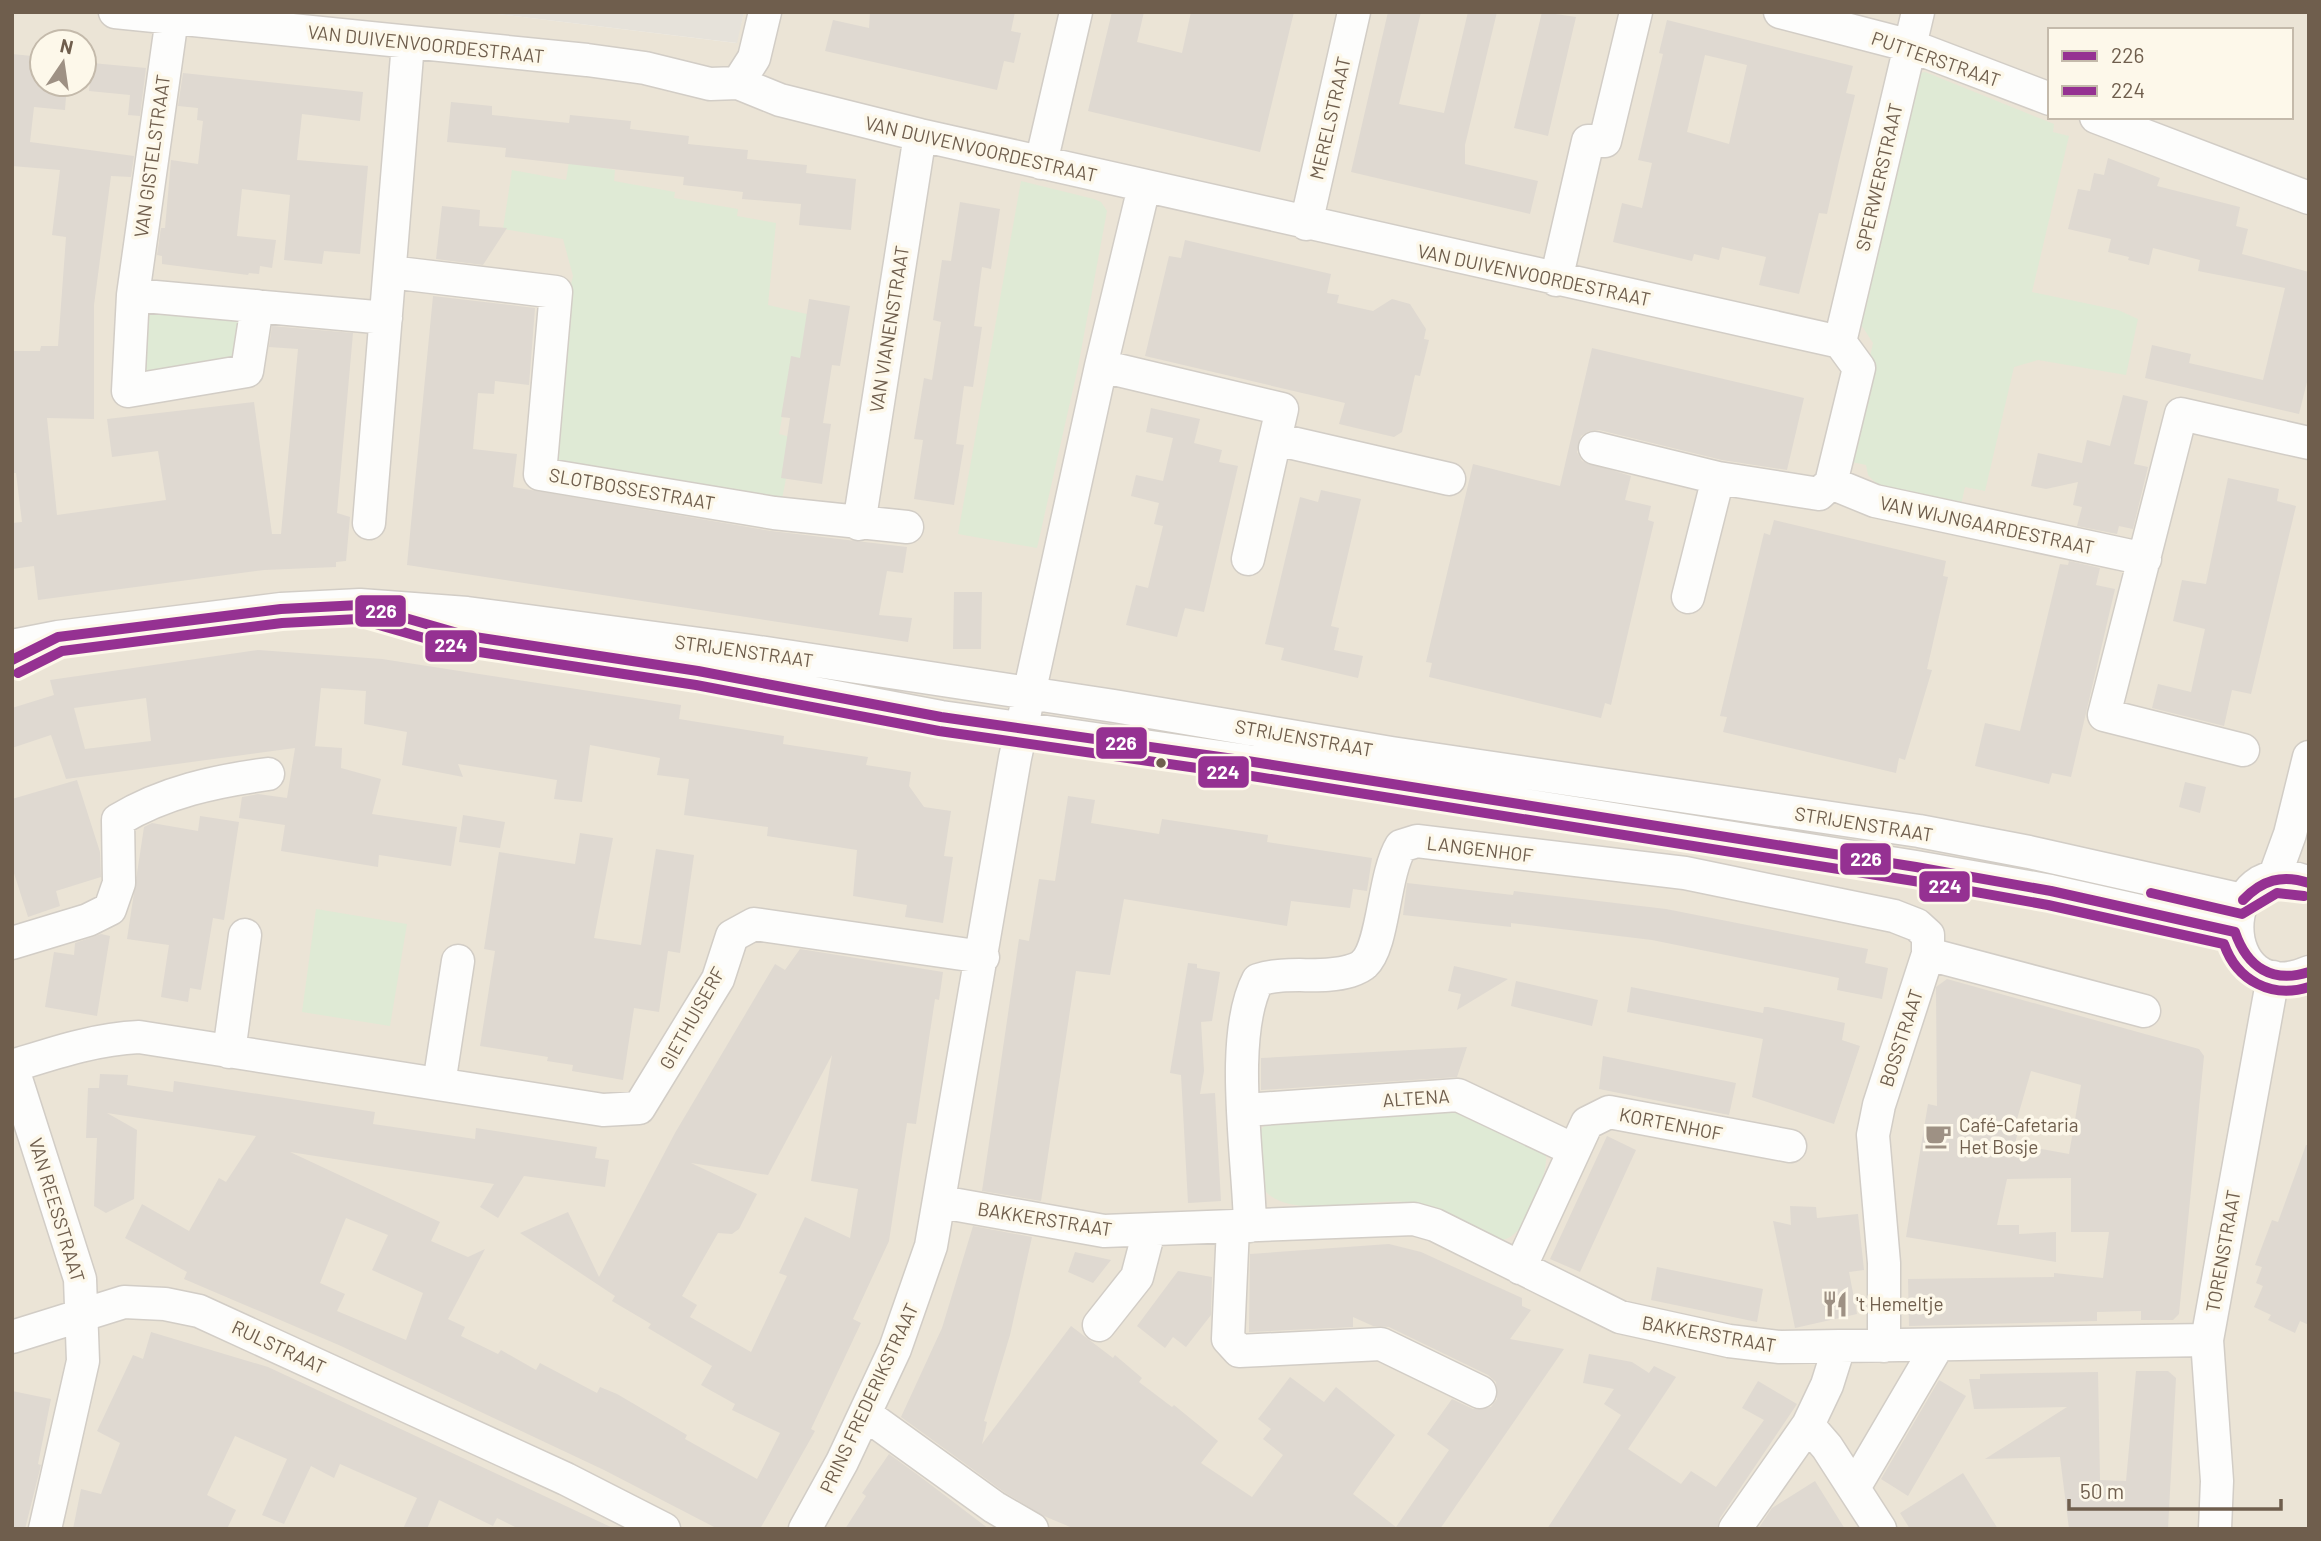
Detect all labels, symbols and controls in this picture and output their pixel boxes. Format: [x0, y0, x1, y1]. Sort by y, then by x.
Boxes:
street label: VAN DUIVENVOORDESTRAAT [307, 20, 545, 67]
street label: PUTTERSTRAAT [1869, 26, 2004, 91]
north arrow [28, 28, 98, 98]
legend [2048, 28, 2293, 119]
text: N [58, 33, 76, 59]
text: 226 [2111, 42, 2144, 67]
street label: MERELSTRAAT [1304, 54, 1355, 182]
street label: VAN GISTELSTRAAT [129, 73, 174, 239]
text: 224 [2111, 77, 2145, 102]
street label: SPERWERSTRAAT [1850, 101, 1907, 253]
street label: VAN DUIVENVOORDESTRAAT [863, 111, 1099, 186]
street label: VAN DUIVENVOORDESTRAAT [1416, 239, 1653, 310]
street label: VAN VIANENSTRAAT [864, 244, 913, 414]
street label: SLOTBOSSESTRAAT [547, 463, 717, 514]
street label: VAN WIJNGAARDESTRAAT [1878, 490, 2097, 559]
line badge: 226 [354, 594, 407, 628]
text: 226 [365, 599, 397, 622]
line badge: 224 [424, 629, 478, 663]
street label: STRIJENSTRAAT [673, 629, 815, 672]
text: 224 [435, 633, 467, 656]
street label: STRIJENSTRAAT [1233, 714, 1375, 761]
line badge: 226 [1095, 726, 1148, 760]
text: 226 [1105, 731, 1137, 754]
line badge: 224 [1197, 755, 1250, 789]
unlabelled marker [1154, 756, 1168, 770]
text: 224 [1207, 760, 1239, 783]
street label: STRIJENSTRAAT [1793, 801, 1935, 846]
street label: LANGENHOF [1426, 831, 1535, 866]
line badge: 226 [1839, 842, 1892, 876]
text: 226 [1850, 847, 1882, 870]
line badge: 224 [1918, 870, 1971, 903]
text: 224 [1929, 874, 1961, 897]
street label: GIETHUISERF [654, 962, 729, 1073]
street label: BOSSTRAAT [1874, 986, 1927, 1090]
street label: ALTENA [1382, 1084, 1450, 1111]
street label: KORTENHOF [1617, 1102, 1725, 1145]
place label: Café-Cafetaria Het Bosje [1959, 1113, 2079, 1158]
cafe icon: Café-Cafetaria Het Bosje [1923, 1121, 1953, 1151]
street label: VAN REESSTRAAT [25, 1135, 90, 1285]
street label: TORENSTRAAT [2200, 1188, 2245, 1314]
street label: BAKKERSTRAAT [976, 1197, 1114, 1240]
restaurant icon: 't Hemeltje [1820, 1289, 1850, 1319]
place label: 't Hemeltje [1856, 1292, 1944, 1315]
street label: PRINS FREDERIKSTRAAT [814, 1299, 923, 1497]
street label: BAKKERSTRAAT [1640, 1310, 1778, 1357]
street label: RULSTRAAT [228, 1315, 330, 1378]
scale bar [2069, 1468, 2281, 1512]
text: 50 m [2080, 1478, 2124, 1503]

